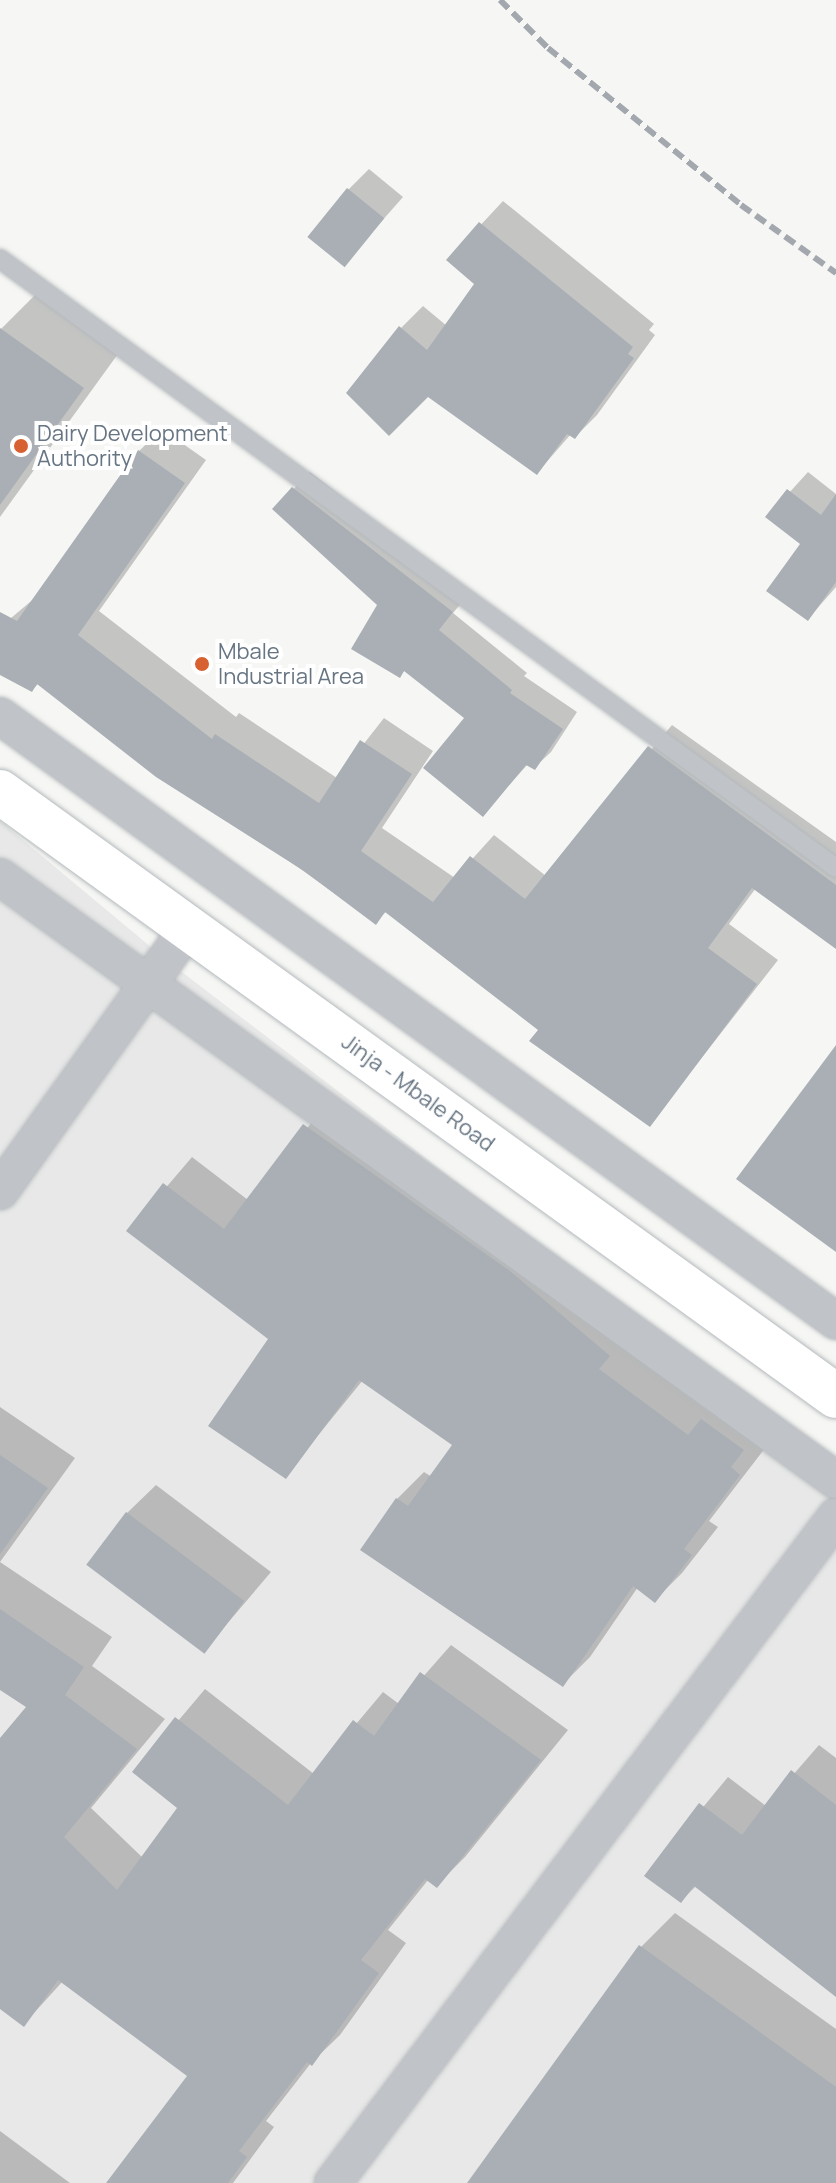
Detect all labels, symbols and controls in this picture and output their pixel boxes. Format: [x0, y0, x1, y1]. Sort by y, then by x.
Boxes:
place label: Dairy Development Authority [37, 420, 228, 472]
marker: Dairy Development Authority [12, 437, 30, 455]
place label: Mbale Industrial Area [218, 638, 364, 690]
marker: Mbale Industrial Area [193, 655, 211, 673]
street label: Jinja - Mbale Road [336, 1029, 500, 1157]

